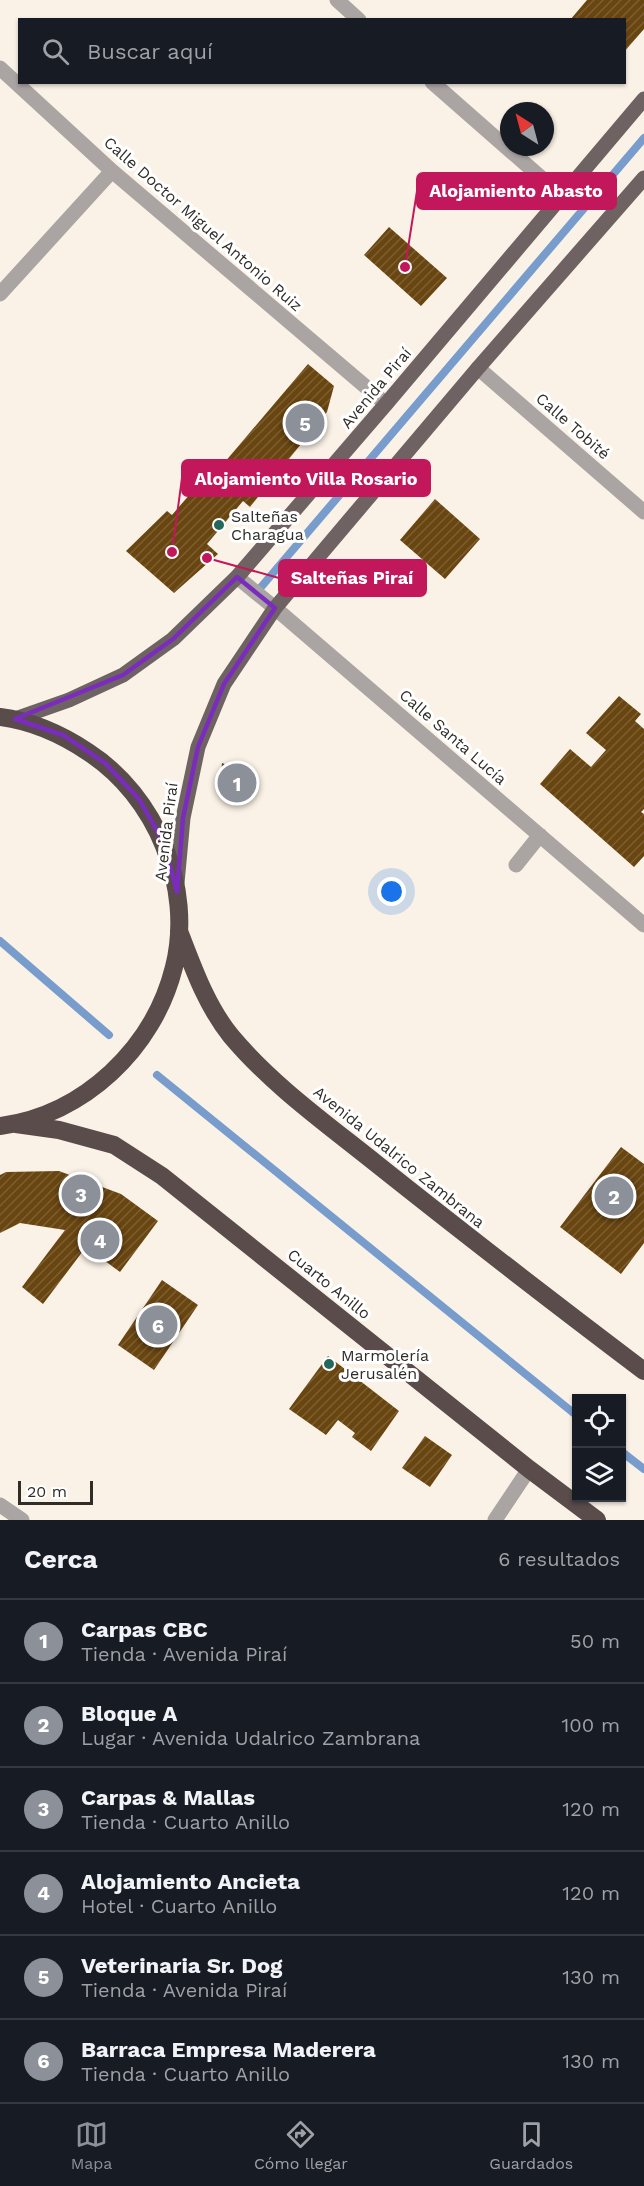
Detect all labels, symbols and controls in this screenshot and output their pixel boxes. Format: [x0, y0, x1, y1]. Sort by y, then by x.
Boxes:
search box [18, 18, 626, 84]
icon: search [39, 35, 72, 68]
text: Buscar aquí [87, 39, 213, 64]
north arrow [500, 102, 554, 156]
street label: Calle Doctor Miguel Antonio Ruiz [100, 133, 306, 315]
callout: Alojamiento Abasto [417, 173, 616, 209]
text: Alojamiento Abasto [429, 180, 603, 201]
street label: Avenida Piraí [337, 344, 415, 432]
street label: Calle Tobité [532, 389, 614, 463]
pin: 5 [286, 400, 324, 446]
callout: Alojamiento Villa Rosario [182, 460, 430, 496]
text: Alojamiento Villa Rosario [194, 468, 418, 489]
place label: Salteñas Charagua [231, 507, 304, 544]
marker: Salteñas Charagua [212, 518, 226, 532]
callout: Salteñas Piraí [279, 560, 426, 596]
text: Salteñas Piraí [291, 567, 414, 588]
street label: Calle Santa Lucía [396, 685, 510, 789]
pin: 1 [218, 760, 256, 806]
street label: Avenida Piraí [151, 781, 181, 883]
your location [377, 877, 406, 906]
street label: Avenida Udalrico Zambrana [310, 1082, 488, 1232]
pin: 3 [62, 1172, 100, 1216]
pin: 2 [594, 1174, 634, 1218]
pin: 4 [80, 1218, 120, 1262]
street label: Cuarto Anillo [284, 1245, 374, 1323]
pin: 6 [138, 1302, 178, 1348]
place label: Marmolería Jerusalén [341, 1346, 429, 1383]
marker: Marmolería Jerusalén [322, 1357, 336, 1371]
map controls [572, 1394, 626, 1502]
button: locate [572, 1394, 626, 1448]
button: layers [572, 1448, 626, 1502]
scale bar [18, 1478, 93, 1506]
text: 20 m [27, 1482, 67, 1501]
text: Cerca [24, 1544, 98, 1574]
text: 6 resultados [498, 1547, 620, 1571]
text: Carpas CBC [81, 1617, 208, 1642]
text: 1 [39, 1629, 48, 1653]
text: 50 m [570, 1629, 620, 1653]
text: Tienda · Avenida Piraí [81, 1642, 287, 1666]
text: Bloque A [81, 1701, 177, 1726]
text: 2 [38, 1713, 49, 1737]
text: 100 m [561, 1713, 620, 1737]
text: Lugar · Avenida Udalrico Zambrana [81, 1726, 420, 1750]
text: Carpas & Mallas [81, 1785, 255, 1810]
text: 3 [38, 1797, 49, 1821]
text: 120 m [562, 1797, 620, 1821]
text: Tienda · Cuarto Anillo [81, 1810, 290, 1834]
text: Alojamiento Ancieta [81, 1869, 300, 1894]
text: 4 [37, 1881, 50, 1905]
text: 120 m [562, 1881, 620, 1905]
text: Hotel · Cuarto Anillo [81, 1894, 277, 1918]
text: Veterinaria Sr. Dog [81, 1953, 282, 1978]
text: 5 [38, 1965, 49, 1989]
text: 130 m [562, 1965, 620, 1989]
text: Tienda · Avenida Piraí [81, 1978, 287, 2002]
text: Barraca Empresa Maderera [81, 2037, 376, 2062]
text: 6 [37, 2049, 50, 2073]
text: 130 m [562, 2049, 620, 2073]
text: Tienda · Cuarto Anillo [81, 2062, 290, 2086]
tab: Mapa [71, 2118, 112, 2173]
tab: Cómo llegar [254, 2118, 348, 2173]
tab: Guardados [489, 2118, 573, 2173]

